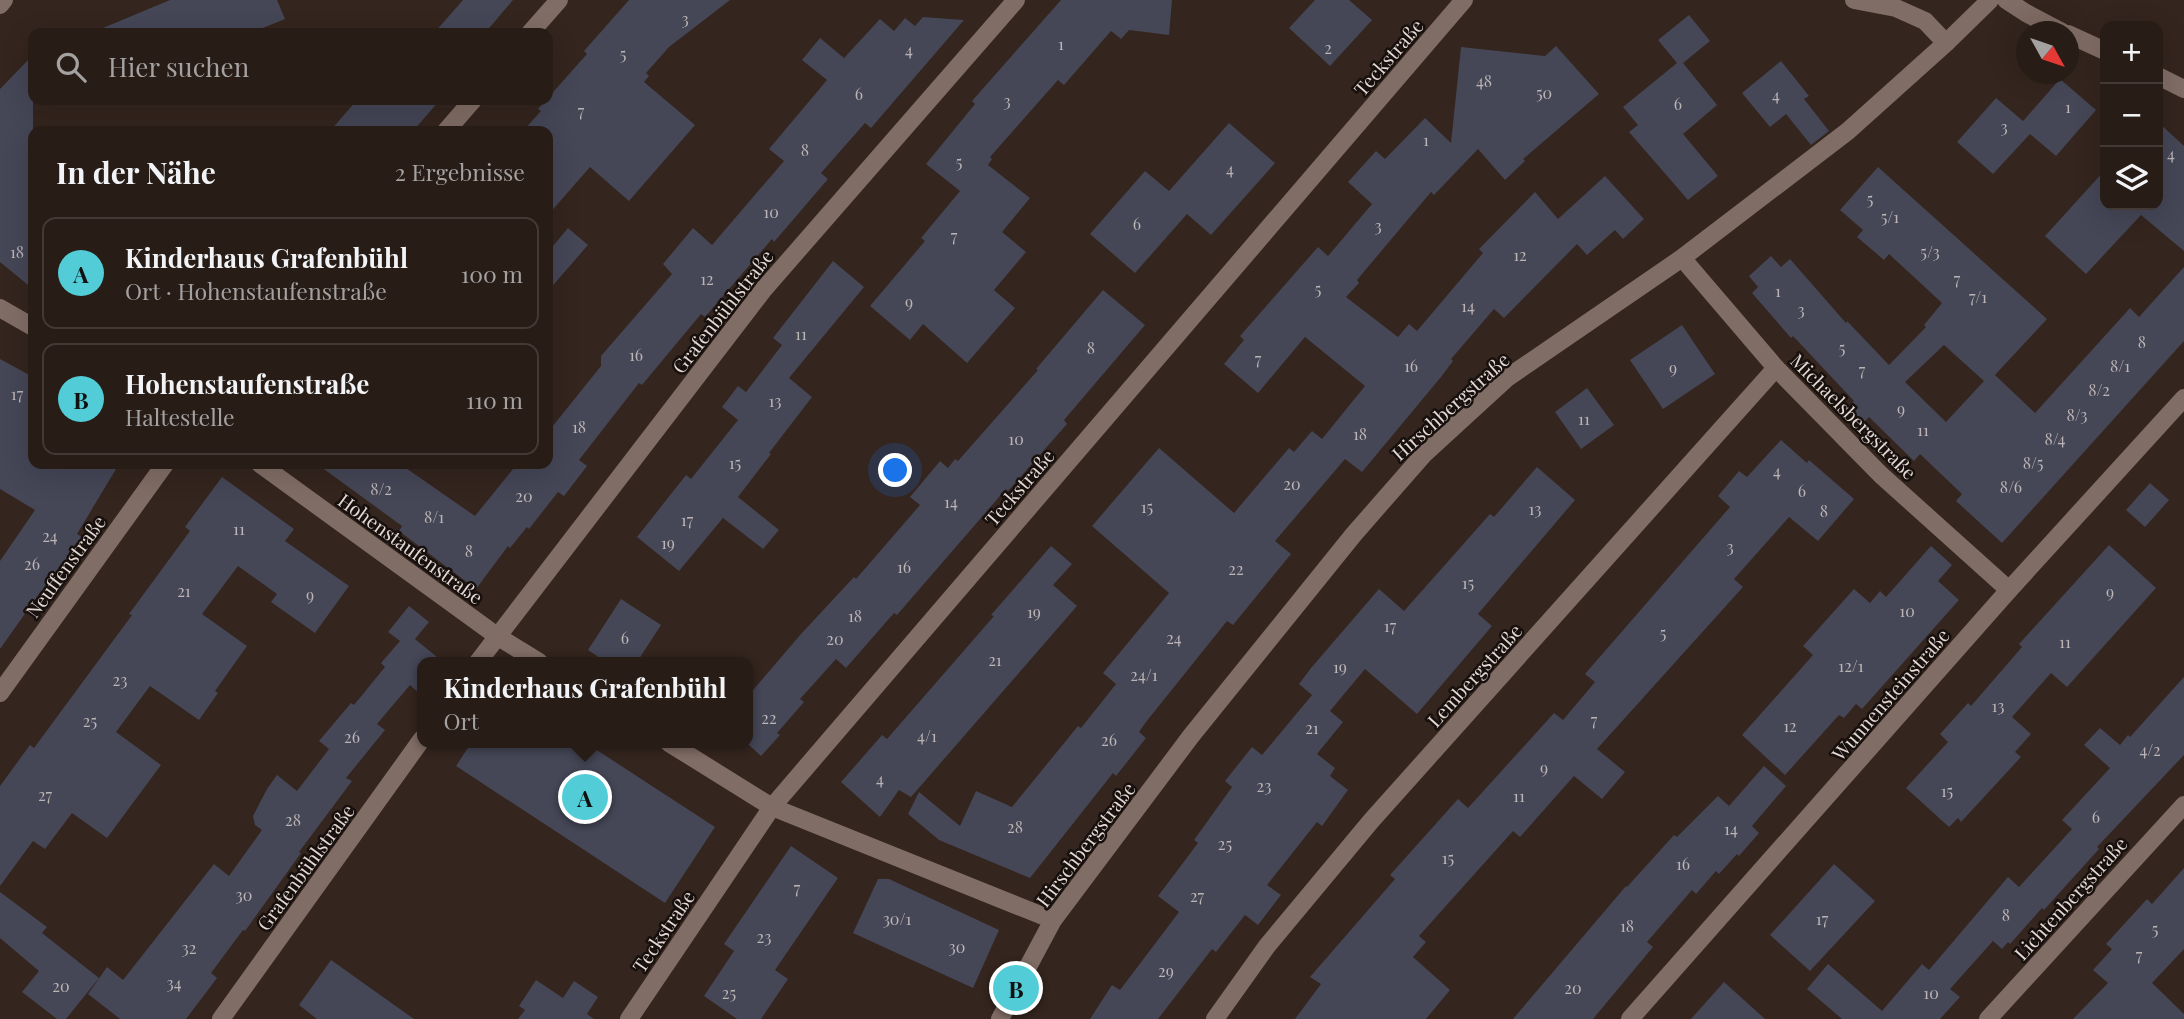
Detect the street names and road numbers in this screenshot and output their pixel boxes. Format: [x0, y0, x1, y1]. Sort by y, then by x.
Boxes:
street label: Teckstraße [1347, 13, 1429, 101]
street label: Grafenbühlstraße [665, 244, 779, 378]
street label: Hirschbergstraße [1386, 346, 1514, 466]
street label: Michaelsbergstraße [1785, 347, 1923, 485]
street label: Teckstraße [978, 443, 1060, 531]
street label: Hohenstaufenstraße [333, 487, 489, 609]
street label: Neuffenstraße [19, 510, 111, 622]
street label: Lembergstraße [1421, 618, 1527, 732]
street label: Wunnensteinstraße [1825, 623, 1955, 766]
street label: Hirschbergstraße [1030, 776, 1140, 912]
street label: Grafenbühlstraße [250, 799, 360, 935]
street label: Lichtenbergstraße [2008, 831, 2132, 965]
street label: Teckstraße [626, 885, 700, 977]

